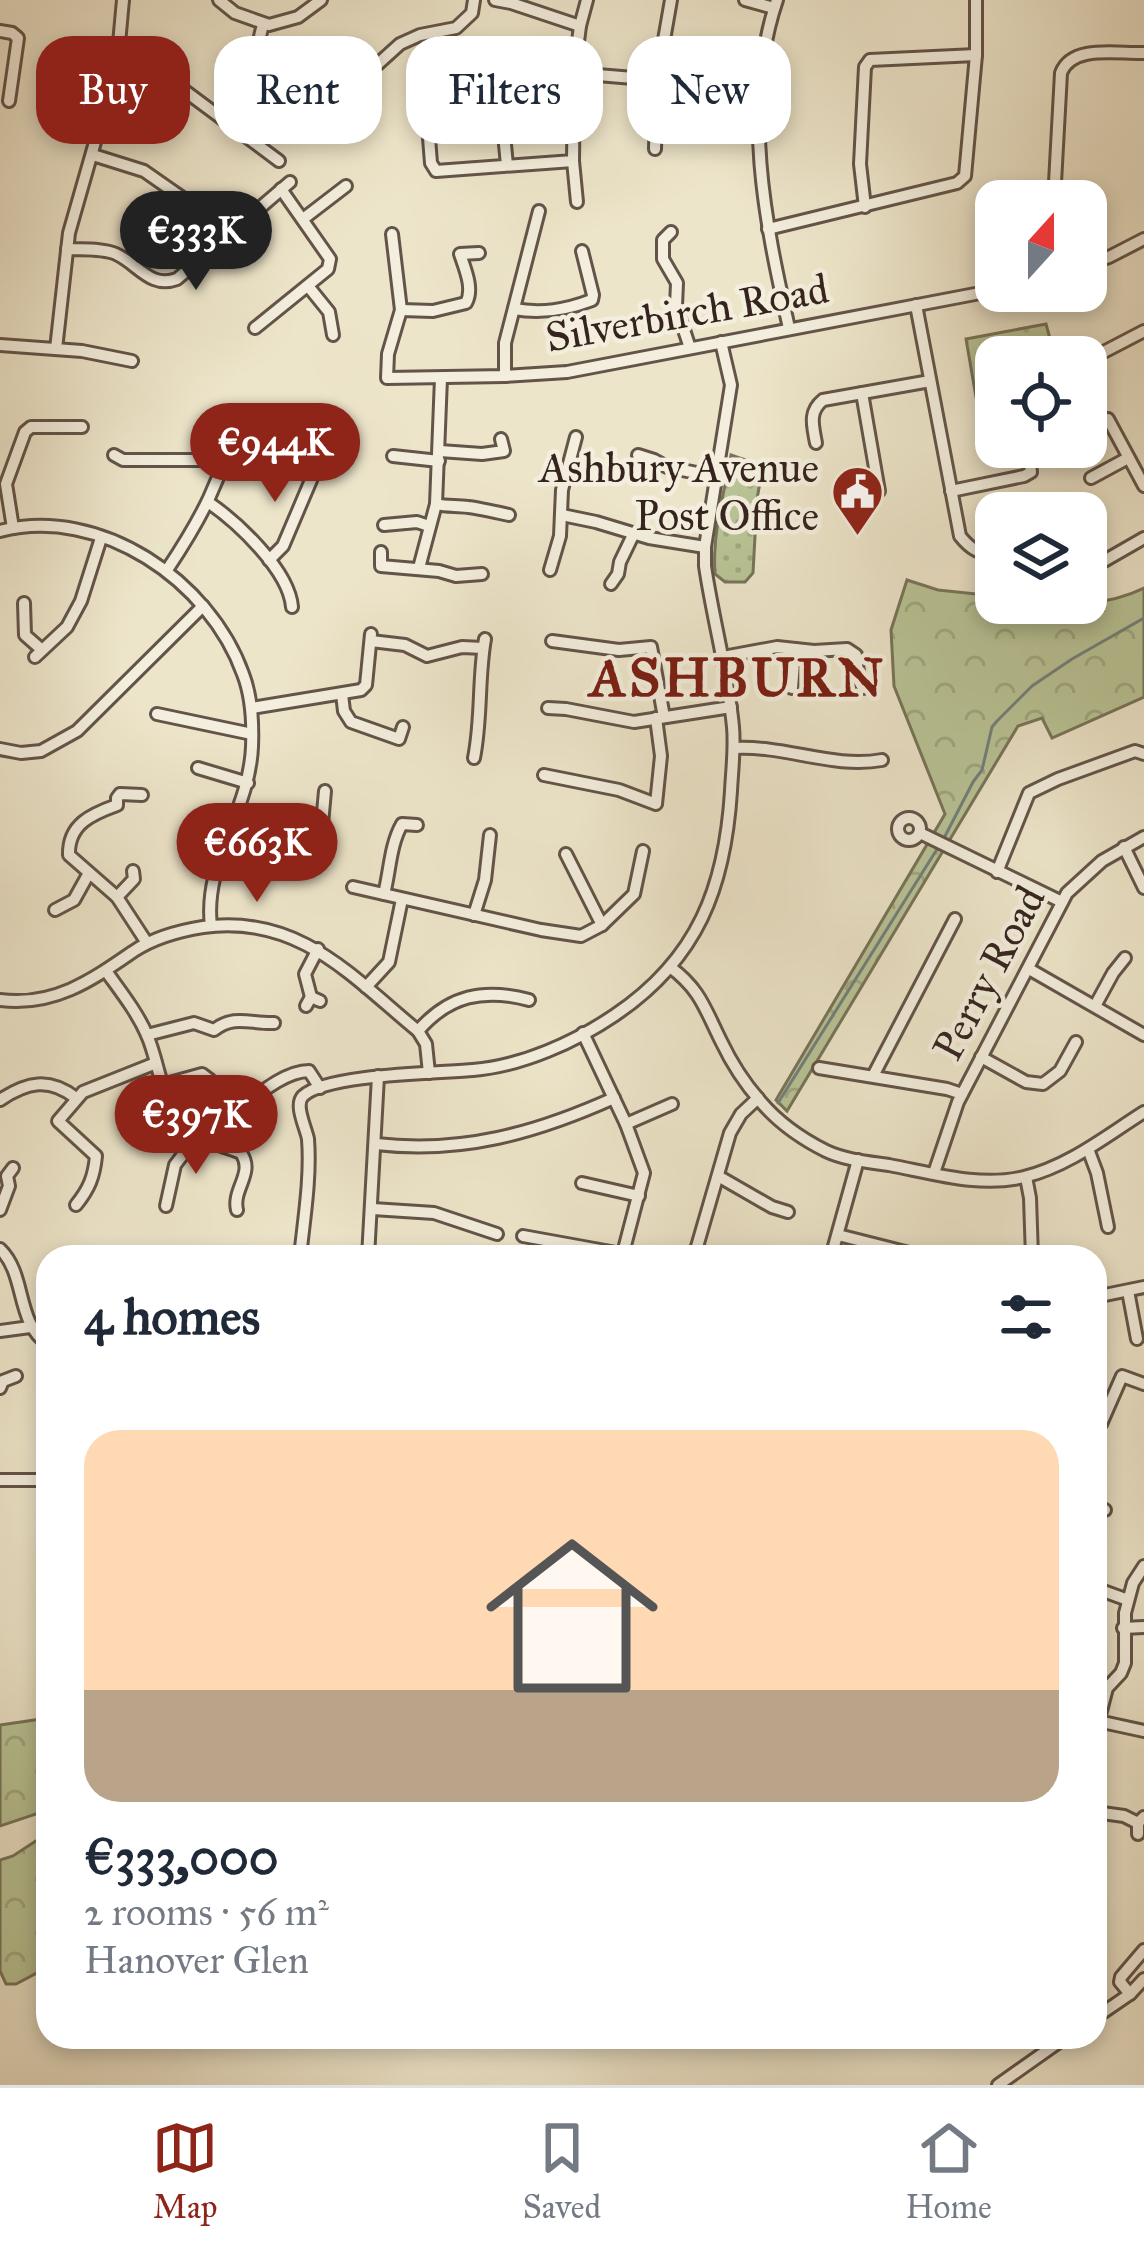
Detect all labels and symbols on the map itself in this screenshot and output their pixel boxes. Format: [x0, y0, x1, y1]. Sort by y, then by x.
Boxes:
north arrow [975, 180, 1107, 312]
pin: €333K [112, 191, 280, 293]
street label: Silverbirch Road [541, 263, 833, 363]
pin: €944K [191, 403, 359, 505]
place label: Ashbury Avenue Post Office [537, 442, 819, 542]
public building icon: Ashbury Avenue Post Office [830, 464, 886, 538]
district label: ASHBURN [587, 645, 886, 711]
pin: €663K [173, 803, 341, 905]
street label: Perry Road [921, 877, 1057, 1069]
pin: €397K [112, 1075, 280, 1177]

